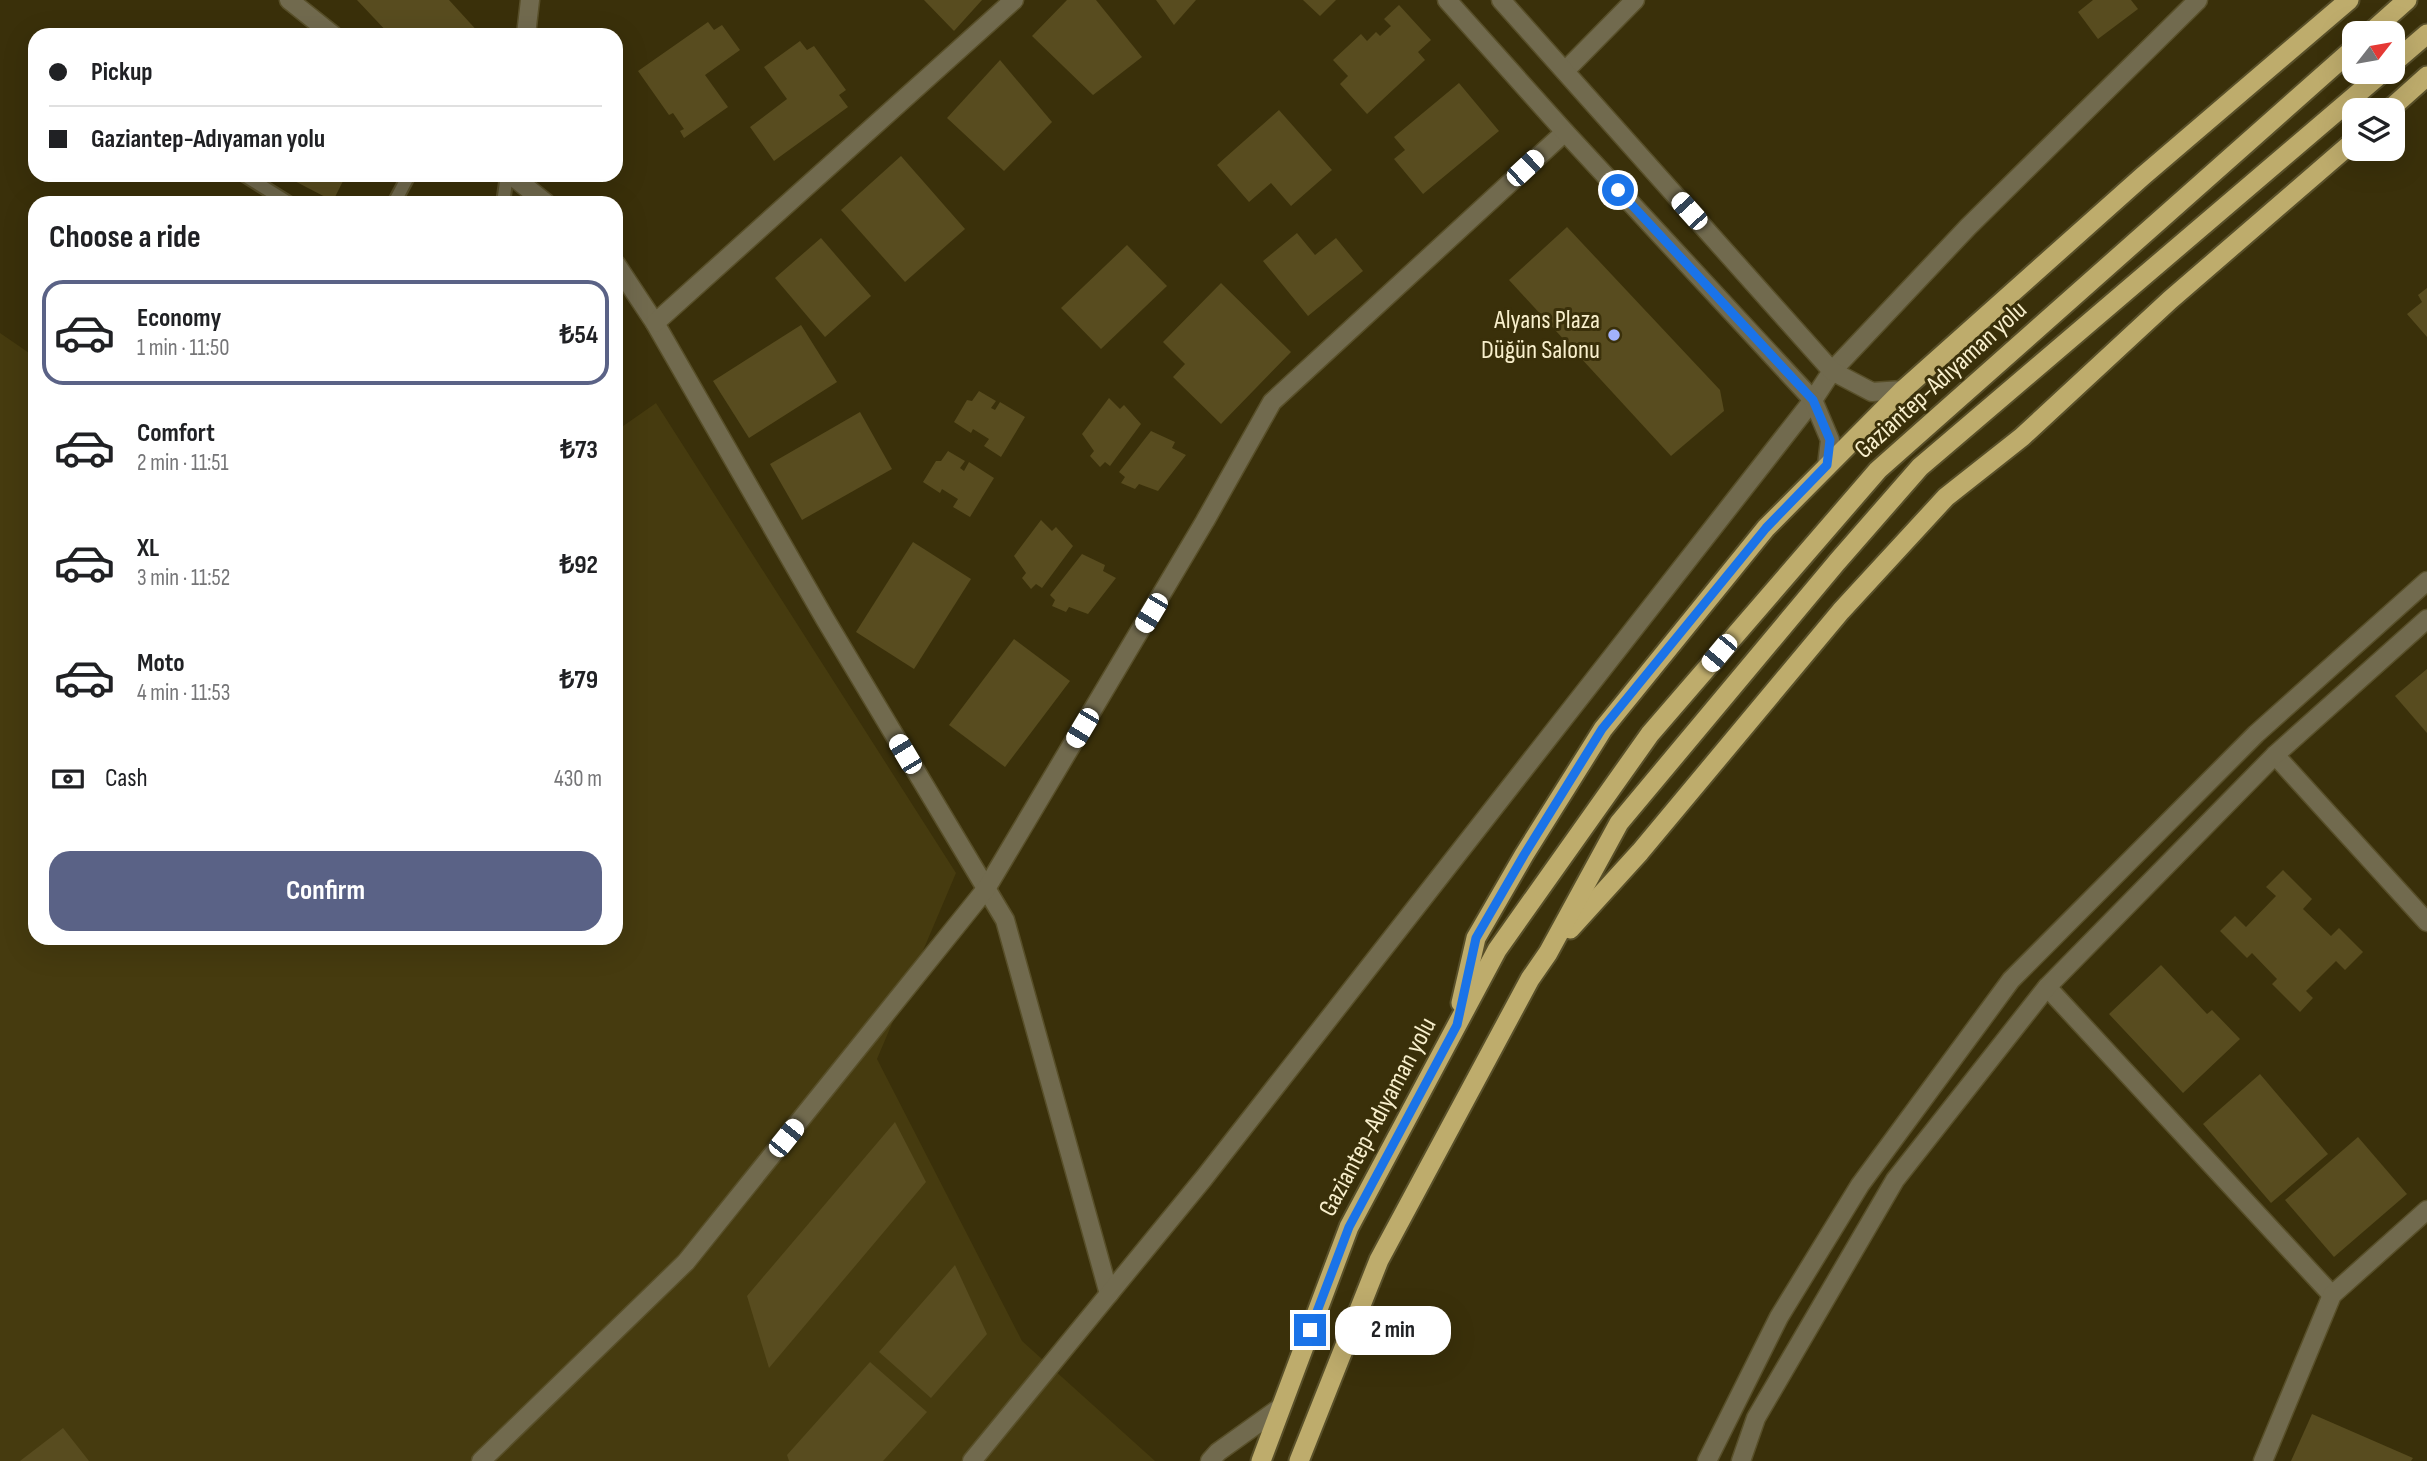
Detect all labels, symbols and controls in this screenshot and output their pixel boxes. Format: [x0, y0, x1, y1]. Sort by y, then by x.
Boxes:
north arrow [2342, 21, 2404, 84]
map controls [2342, 21, 2405, 161]
text: Pickup [91, 57, 153, 88]
button: layers [2342, 98, 2405, 161]
text: Gaziantep-Adıyaman yolu [91, 124, 325, 155]
car [1503, 146, 1548, 190]
route start [1602, 174, 1634, 206]
car [1668, 188, 1711, 234]
text: Choose a ride [49, 218, 201, 257]
street label: Gaziantep-Adıyaman yolu [1849, 295, 2033, 465]
icon: car [53, 301, 116, 364]
text: Economy [137, 303, 221, 334]
place label: Alyans Plaza Düğün Salonu [1481, 305, 1600, 366]
text: ₺54 [560, 320, 598, 351]
marker: Alyans Plaza Düğün Salonu [1606, 327, 1622, 343]
text: 1 min · 11:50 [137, 334, 229, 362]
icon: car [53, 416, 116, 479]
text: Comfort [137, 418, 215, 449]
text: ₺73 [560, 435, 598, 466]
text: 2 min · 11:51 [137, 449, 229, 477]
icon: car [53, 531, 116, 594]
text: XL [137, 533, 159, 564]
text: ₺92 [559, 550, 598, 581]
text: 3 min · 11:52 [137, 564, 230, 592]
car [1132, 590, 1171, 636]
car [1698, 630, 1741, 676]
icon: car [53, 646, 116, 709]
text: Moto [137, 648, 185, 679]
text: ₺79 [559, 665, 598, 696]
text: 4 min · 11:53 [137, 679, 230, 707]
car [1063, 705, 1102, 751]
car [886, 731, 925, 777]
icon: cash [49, 760, 87, 798]
text: Cash [105, 763, 148, 794]
text: 430 m [554, 765, 602, 793]
button: Confirm [49, 851, 602, 931]
street label: Gaziantep-Adıyaman yolu [1313, 1012, 1443, 1222]
car [765, 1115, 808, 1161]
callout: 2 min [1334, 1306, 1450, 1354]
route end [1294, 1314, 1326, 1346]
text: 2 min [1371, 1316, 1415, 1344]

